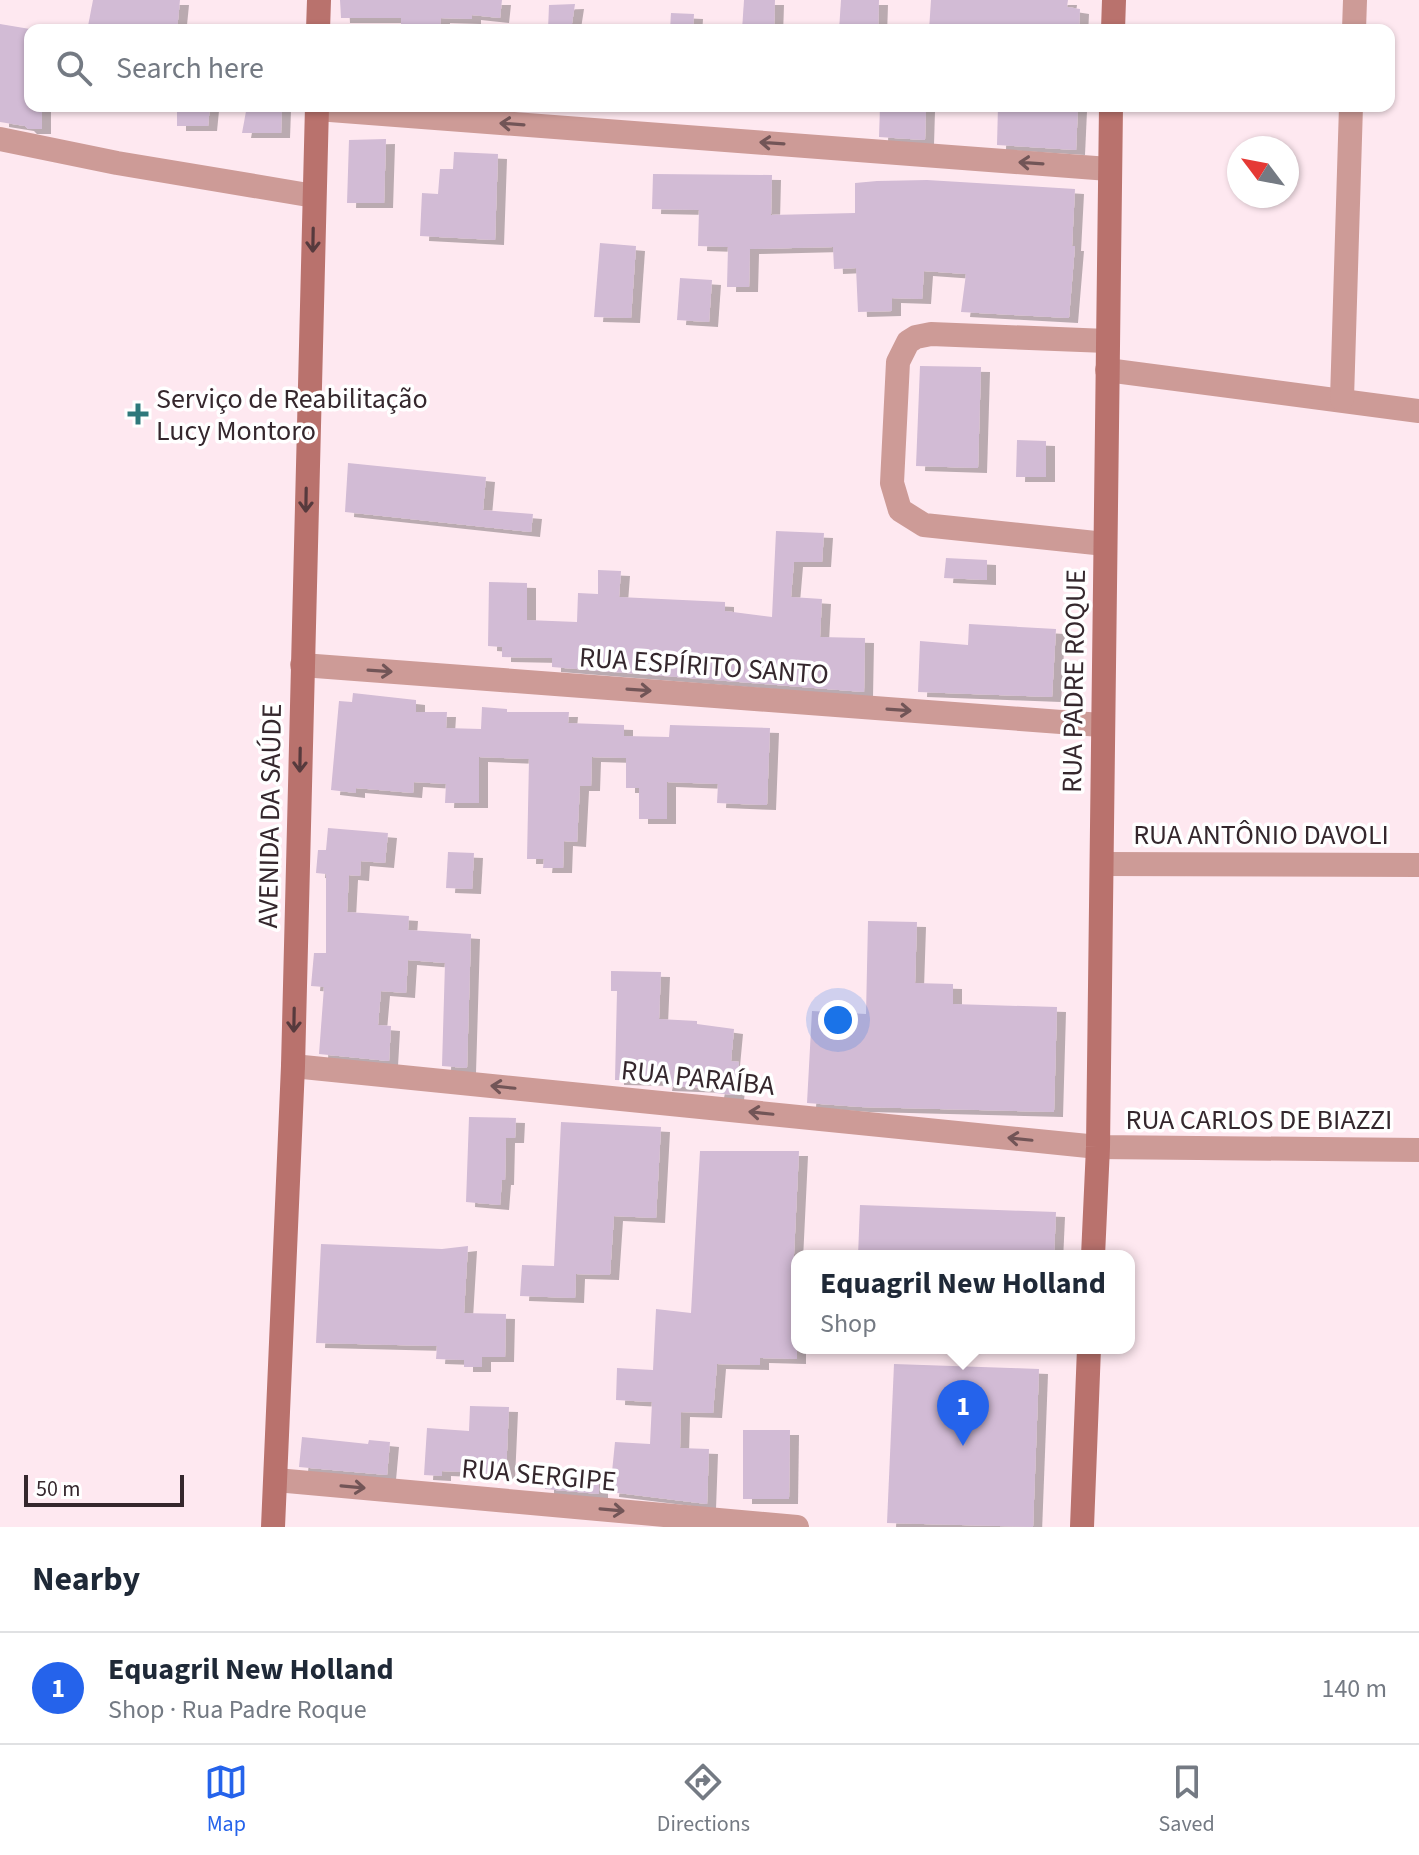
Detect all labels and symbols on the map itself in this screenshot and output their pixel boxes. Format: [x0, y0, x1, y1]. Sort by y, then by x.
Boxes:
one-way arrow [499, 116, 526, 131]
one-way arrow [759, 135, 786, 150]
north arrow [1227, 136, 1299, 208]
one-way arrow [1018, 155, 1045, 170]
one-way arrow [305, 226, 320, 253]
place label: Serviço de Reabilitação Lucy Montoro [156, 379, 428, 451]
marker: Serviço de Reabilitação Lucy Montoro [127, 403, 149, 425]
one-way arrow [299, 486, 314, 513]
street label: RUA PADRE ROQUE [1052, 569, 1096, 793]
street label: RUA ESPÍRITO SANTO [578, 637, 830, 695]
one-way arrow [366, 664, 393, 679]
one-way arrow [625, 683, 652, 698]
street label: AVENIDA DA SAÚDE [248, 703, 292, 929]
one-way arrow [885, 703, 912, 718]
one-way arrow [292, 746, 308, 773]
street label: RUA ANTÔNIO DAVOLI [1133, 815, 1389, 855]
your location [818, 1000, 858, 1040]
one-way arrow [286, 1006, 301, 1033]
street label: RUA PARAÍBA [619, 1050, 777, 1106]
one-way arrow [490, 1079, 517, 1094]
street label: RUA CARLOS DE BIAZZI [1126, 1100, 1392, 1140]
one-way arrow [748, 1106, 775, 1121]
one-way arrow [1007, 1132, 1034, 1147]
pin: 1 [937, 1380, 989, 1446]
street label: RUA SERGIPE [460, 1448, 618, 1502]
scale bar [24, 1471, 184, 1507]
one-way arrow [339, 1480, 366, 1495]
one-way arrow [598, 1503, 625, 1518]

